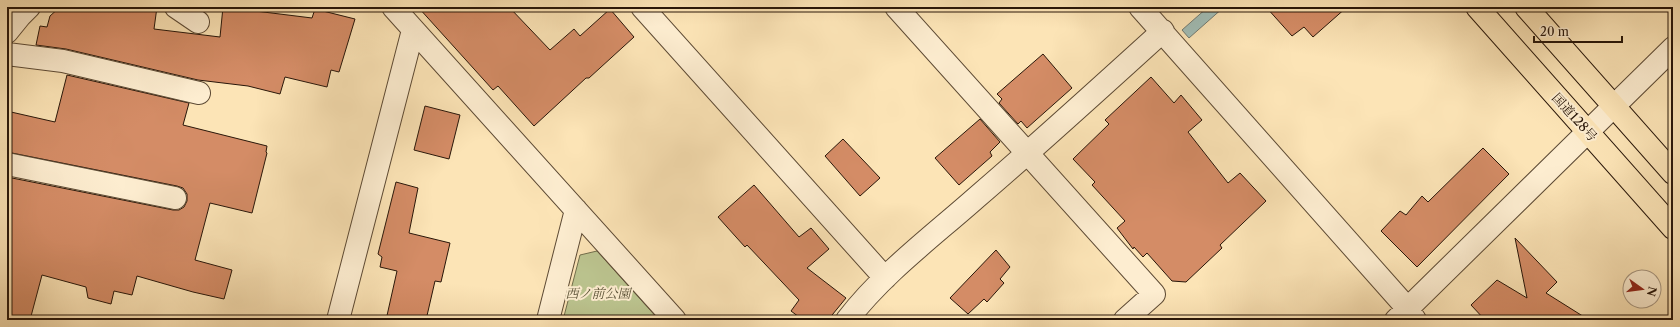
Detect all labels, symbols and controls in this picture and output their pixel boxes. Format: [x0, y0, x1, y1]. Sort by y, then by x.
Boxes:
scale bar [1534, 18, 1622, 44]
text: 20 m [1540, 24, 1569, 39]
street label: 国道128号 [1549, 89, 1601, 145]
north arrow [1622, 269, 1662, 309]
park label: 西ノ前公園 [565, 285, 632, 301]
text: N [1644, 285, 1660, 298]

